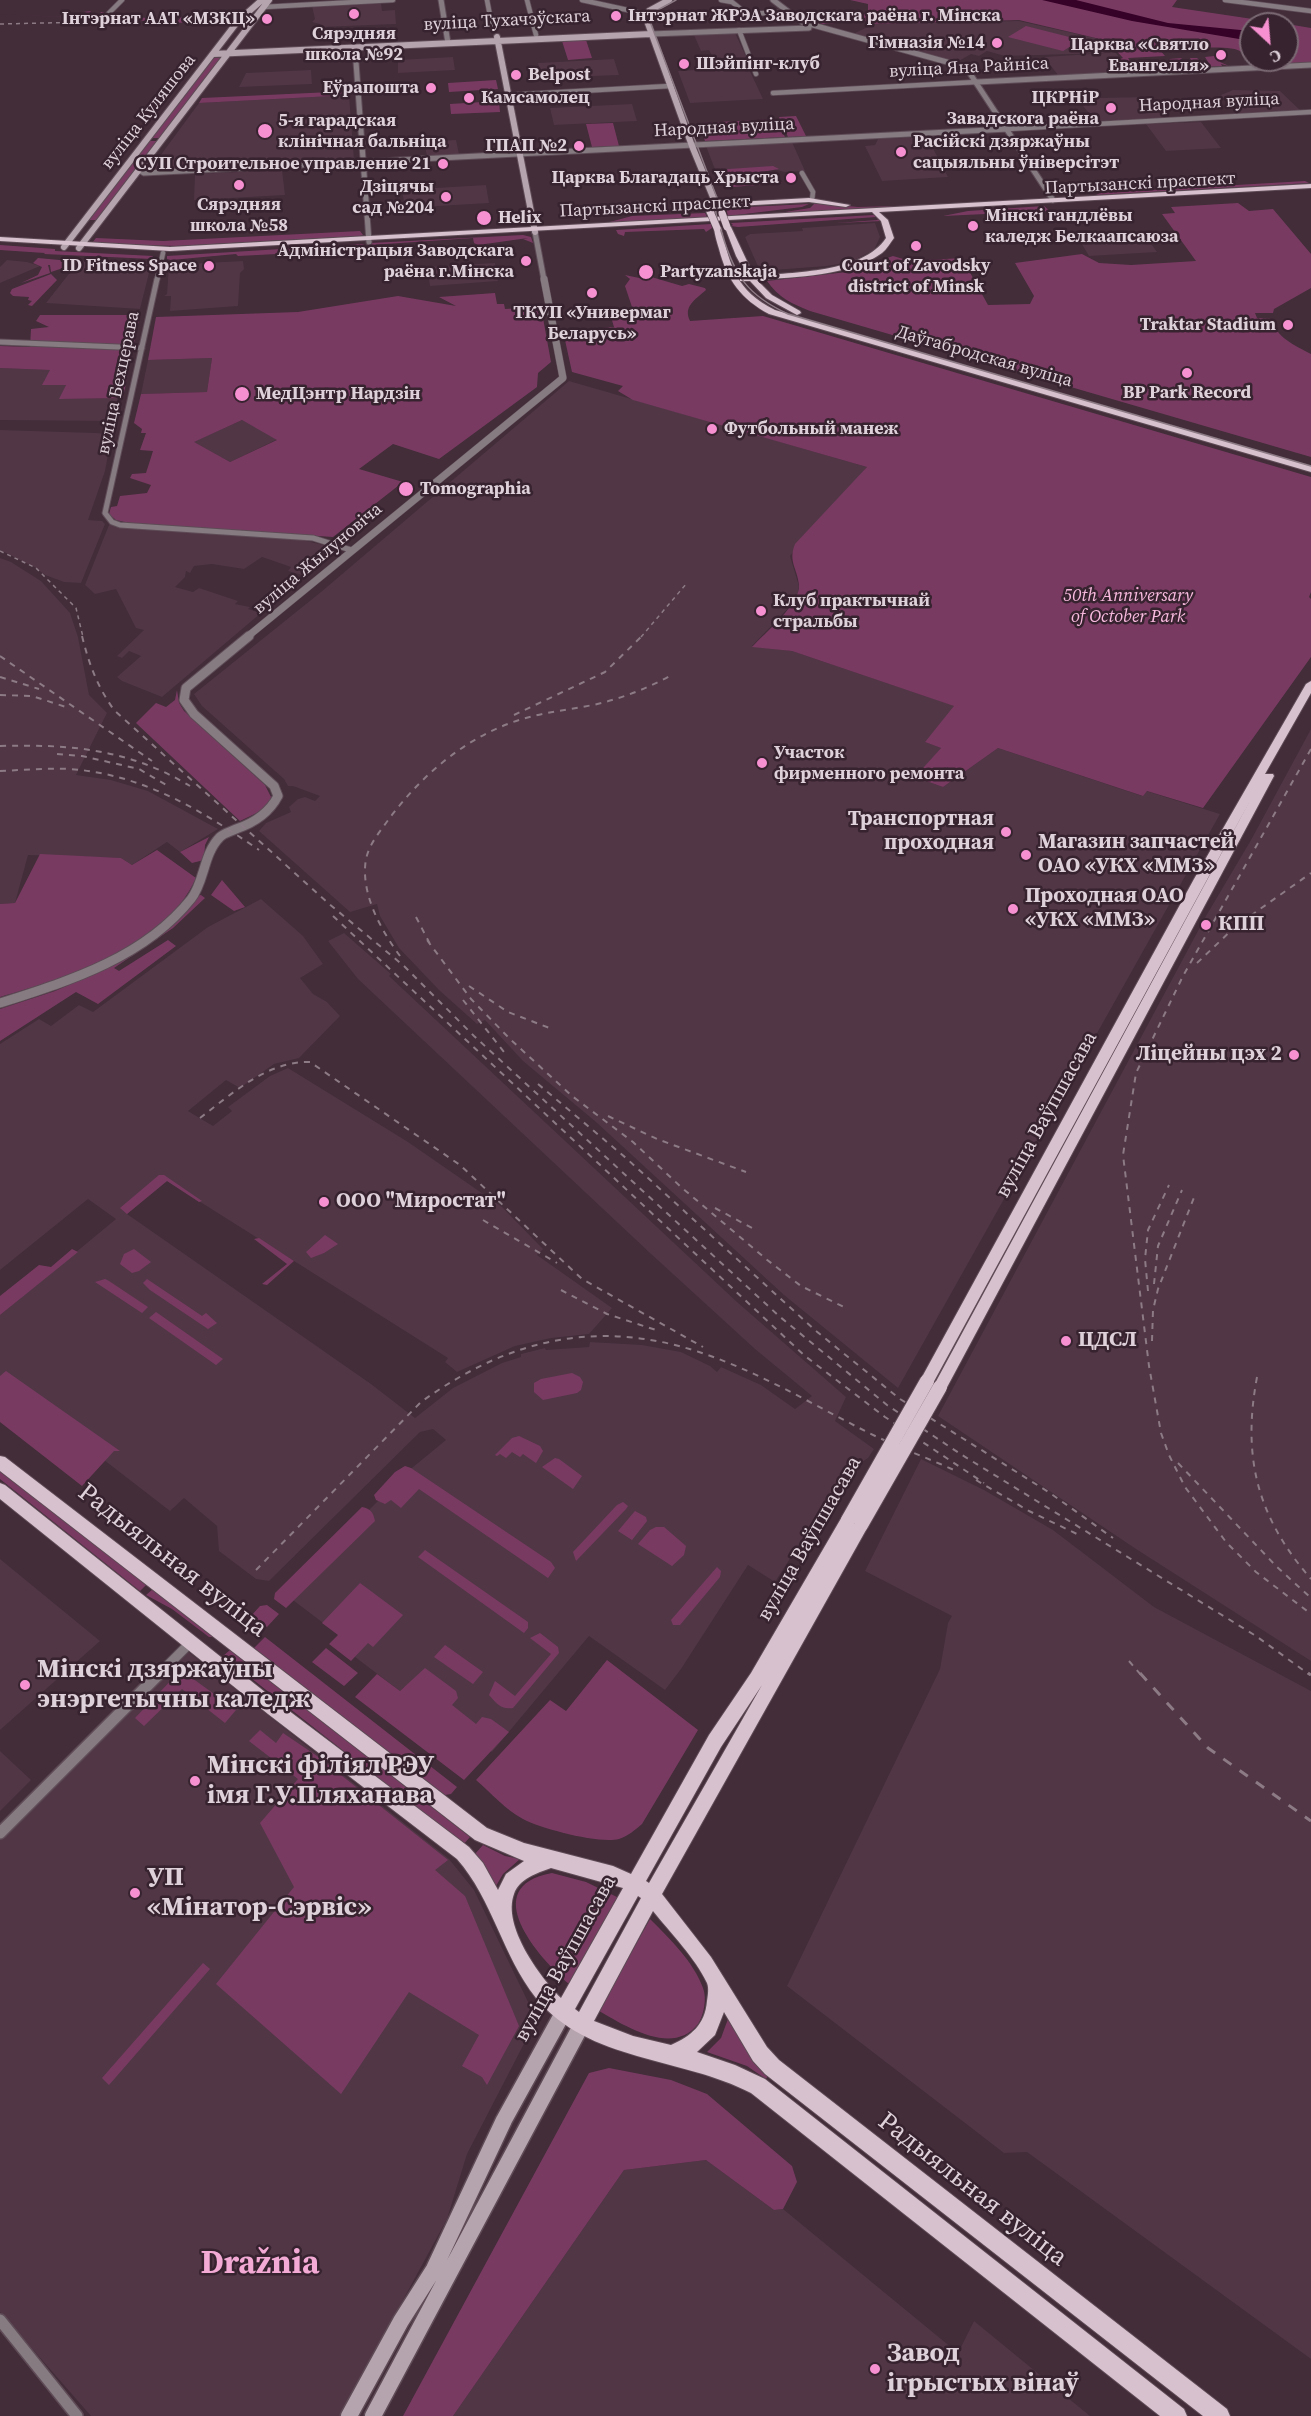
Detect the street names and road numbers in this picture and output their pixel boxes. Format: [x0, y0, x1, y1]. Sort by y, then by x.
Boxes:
street label: вуліца Тухачэўскага [423, 6, 591, 36]
street label: вуліца Куляшова [97, 50, 201, 174]
street label: вуліца Яна Райніса [888, 53, 1050, 83]
street label: Народная вуліца [1138, 89, 1280, 117]
street label: Народная вуліца [653, 114, 795, 142]
street label: Партызанскі праспект [1044, 168, 1236, 200]
street label: Партызанскі праспект [559, 191, 751, 223]
street label: вуліца Бехцерава [93, 309, 145, 457]
street label: Даўгабродская вуліца [893, 321, 1075, 393]
street label: вуліца Жылуновіча [249, 499, 387, 619]
street label: вуліца Ваўпшасава [991, 1027, 1103, 1203]
street label: вуліца Ваўпшасава [753, 1452, 867, 1626]
street label: Радыяльная вуліца [71, 1477, 273, 1645]
street label: вуліца Ваўпшасава [510, 1871, 622, 2047]
street label: Радыяльная вуліца [871, 2106, 1073, 2274]

